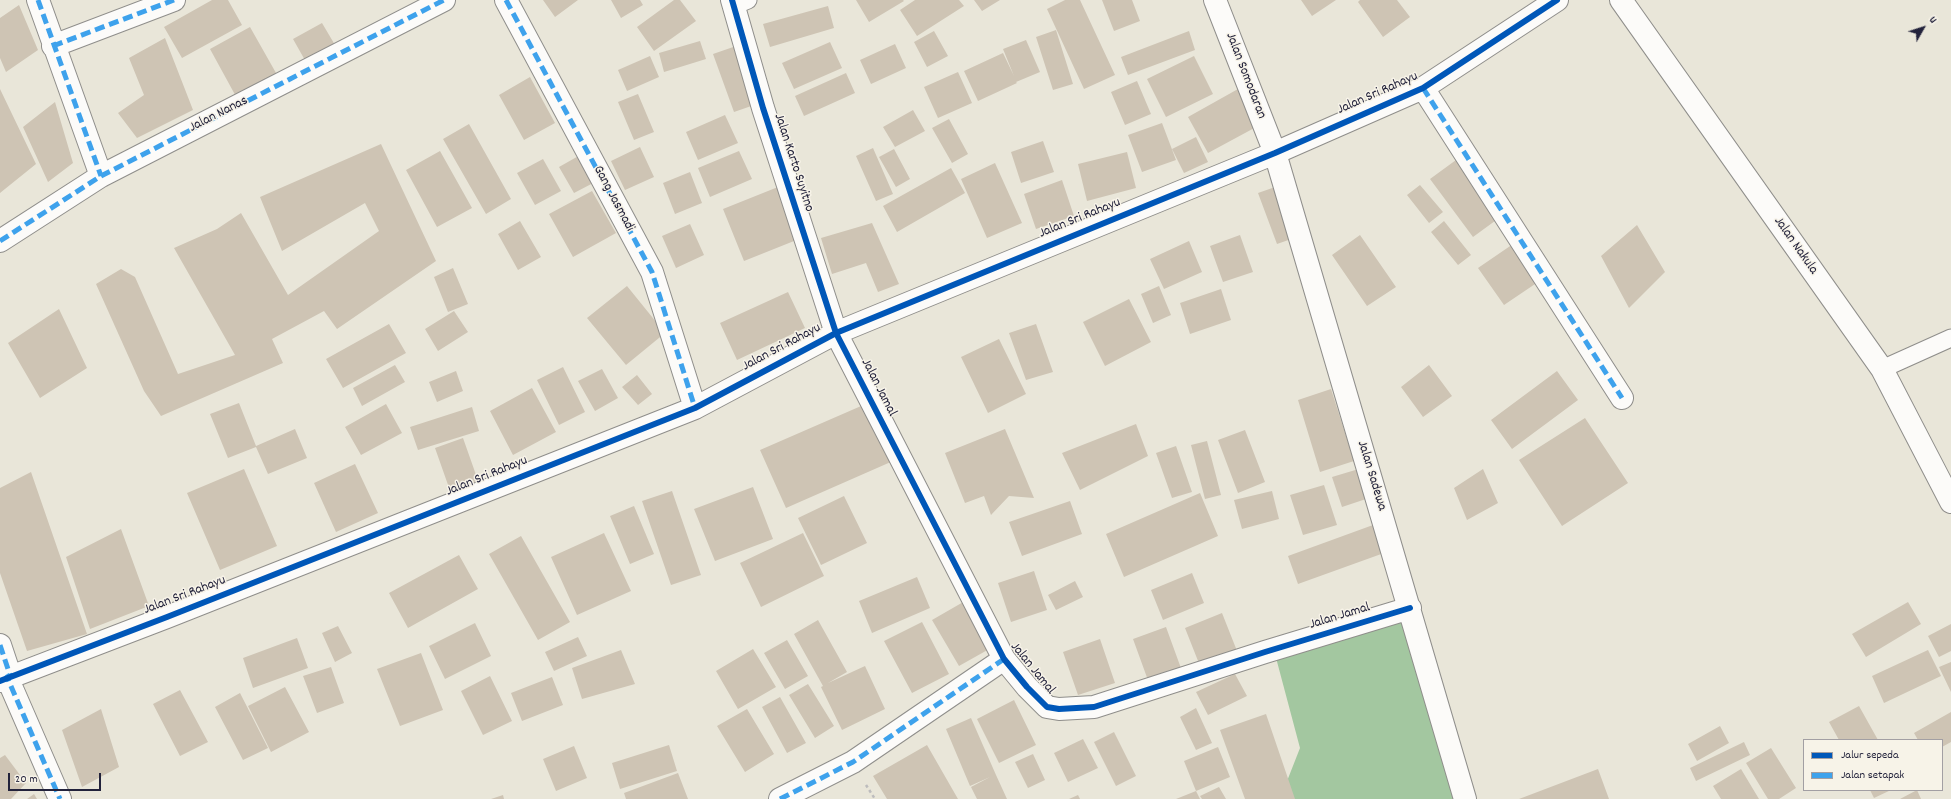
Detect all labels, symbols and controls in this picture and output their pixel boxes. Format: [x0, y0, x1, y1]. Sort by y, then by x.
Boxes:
north arrow [1903, 8, 1943, 48]
text: U [1924, 13, 1940, 28]
street label: Jalan Somodaran [1221, 31, 1269, 121]
street label: Jalan Sri Rahayu [1335, 69, 1421, 119]
street label: Jalan Nanas [187, 93, 251, 137]
street label: Jalan Karto Suyitno [769, 112, 817, 214]
street label: Gang Jasmadi [589, 163, 637, 235]
street label: Jalan Sri Rahayu [1037, 195, 1123, 243]
street label: Jalan Nakula [1769, 214, 1821, 278]
street label: Jalan Sri Rahayu [740, 320, 824, 376]
street label: Jalan Jamal [856, 356, 900, 420]
street label: Jalan Sadewa [1352, 439, 1390, 513]
street label: Jalan Sri Rahayu [444, 453, 530, 501]
street label: Jalan Sri Rahayu [142, 573, 228, 619]
street label: Jalan Jamal [1308, 600, 1372, 634]
street label: Jalan Jamal [1006, 639, 1058, 699]
legend [1803, 739, 1943, 791]
text: Jalur sepeda [1841, 747, 1899, 764]
scale bar [10, 765, 103, 791]
text: Jalan setapak [1841, 767, 1904, 784]
text: 20 m [15, 771, 38, 788]

